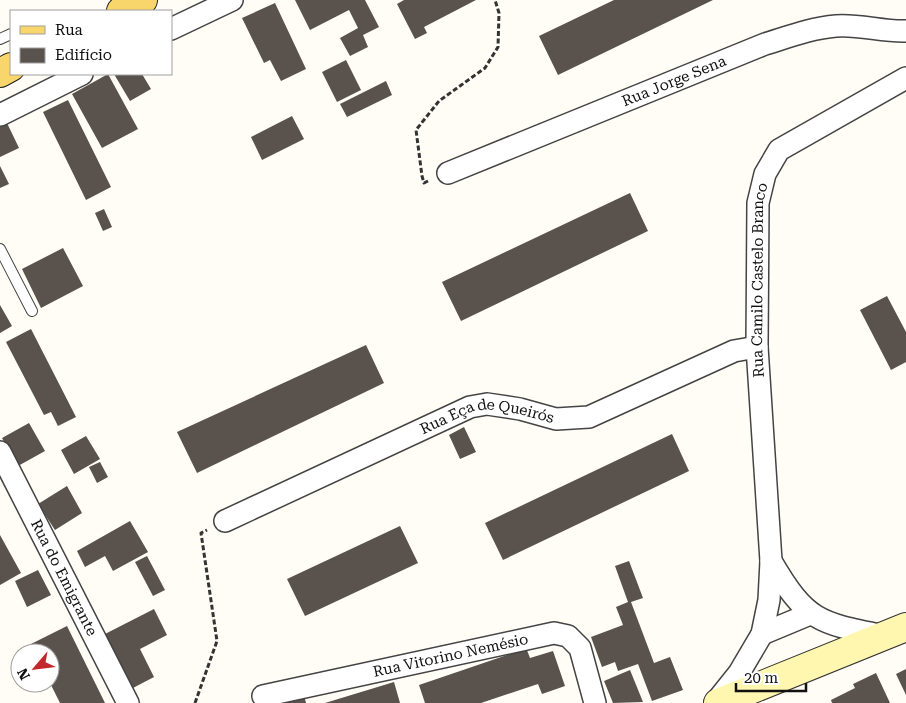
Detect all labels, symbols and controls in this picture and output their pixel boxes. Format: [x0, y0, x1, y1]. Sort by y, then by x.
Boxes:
legend [10, 10, 172, 75]
text: Rua [55, 21, 83, 39]
text: Edifício [55, 46, 112, 64]
street label: Rua Jorge Sena [619, 52, 729, 110]
street label: Rua Camilo Castelo Branco [748, 181, 772, 378]
street label: Rua Eça de Queirós [417, 395, 556, 438]
street label: Rua do Emigrante [27, 516, 101, 639]
street label: Rua Vitorino Nemésio [371, 630, 530, 681]
north arrow [10, 643, 60, 693]
scale bar [736, 660, 806, 692]
text: N [14, 665, 33, 683]
text: 20 m [744, 669, 779, 687]

